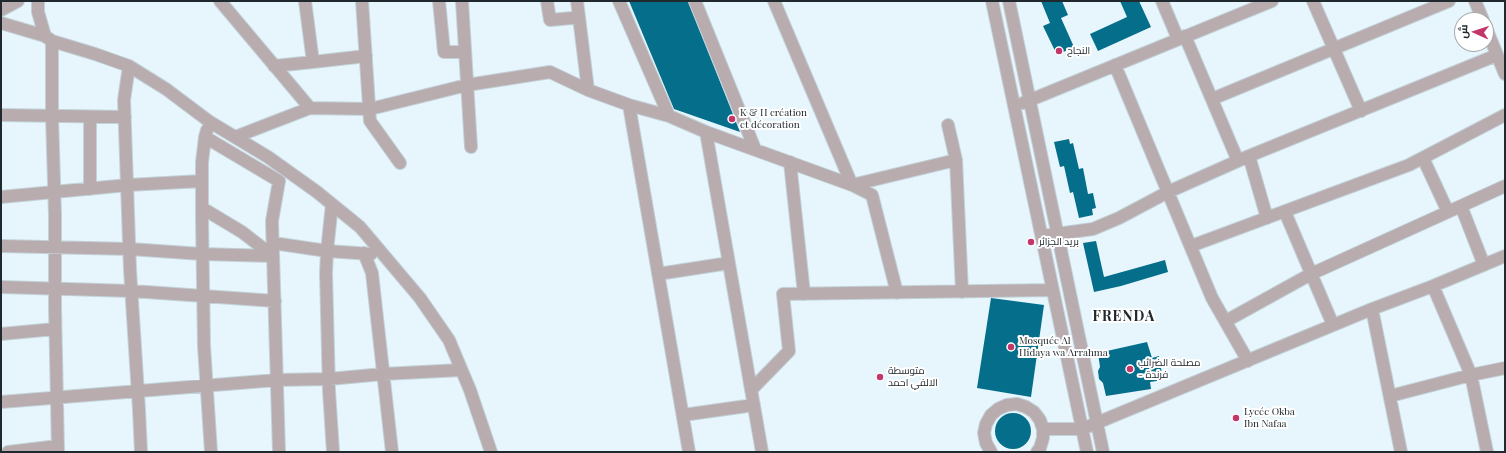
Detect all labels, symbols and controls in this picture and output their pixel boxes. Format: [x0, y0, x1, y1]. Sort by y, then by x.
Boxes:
north arrow [1454, 12, 1494, 52]
text: ش [1455, 24, 1470, 39]
place label: النجاح [1067, 45, 1090, 57]
marker: النجاح [1054, 46, 1064, 56]
place label: K & H création et décoration [740, 107, 807, 130]
marker: K & H création et décoration [727, 114, 737, 124]
place label: بريد الجزائر [1039, 236, 1079, 248]
marker: بريد الجزائر [1026, 237, 1036, 247]
district label: FRENDA [1093, 309, 1155, 325]
place label: Mosquée Al Hidaya wa Arrahma [1019, 335, 1108, 358]
marker: Mosquée Al Hidaya wa Arrahma [1006, 342, 1016, 352]
place label: مصلحة الضرائب - فرندة [1138, 357, 1200, 380]
marker: مصلحة الضرائب - فرندة [1125, 364, 1135, 374]
place label: متوسطة الالفي احمد [888, 365, 938, 388]
marker: متوسطة الالفي احمد [875, 372, 885, 382]
place label: Lycée Okba Ibn Nafaa [1244, 406, 1295, 430]
marker: Lycée Okba Ibn Nafaa [1231, 413, 1241, 423]

